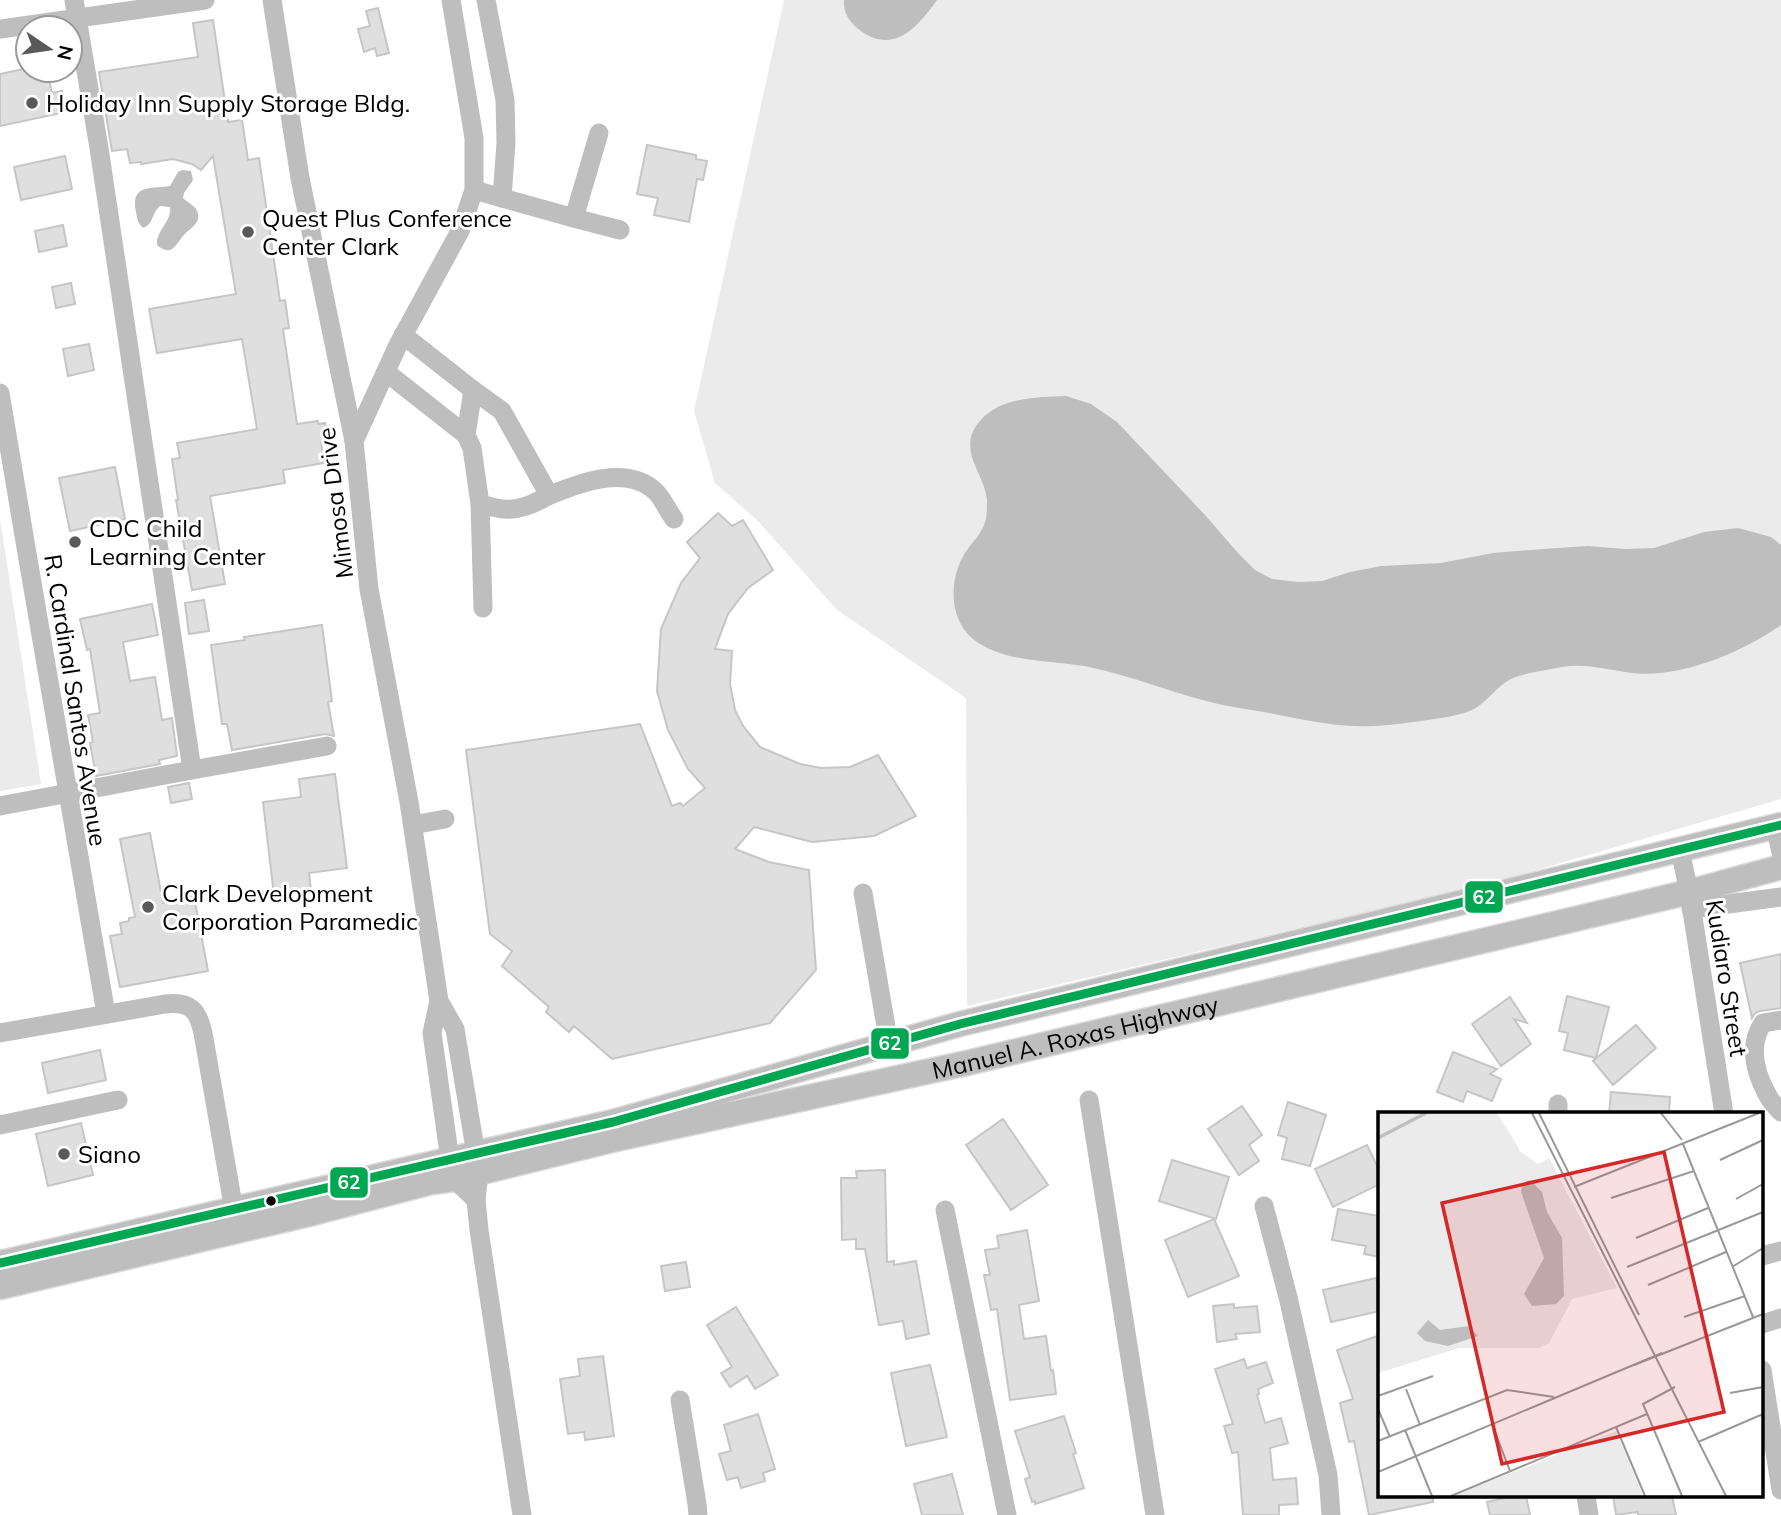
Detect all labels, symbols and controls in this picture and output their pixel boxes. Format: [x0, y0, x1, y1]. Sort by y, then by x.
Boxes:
north arrow [14, 14, 84, 84]
text: N [52, 43, 79, 63]
place label: Holiday Inn Supply Storage Bldg. [46, 88, 410, 118]
marker: Holiday Inn Supply Storage Bldg. [24, 95, 40, 111]
place label: Quest Plus Conference Center Clark [262, 203, 512, 261]
marker: Quest Plus Conference Center Clark [240, 224, 256, 240]
street label: Mimosa Drive [311, 426, 359, 580]
place label: CDC Child Learning Center [89, 513, 266, 571]
marker: CDC Child Learning Center [67, 534, 83, 550]
street label: R. Cardinal Santos Avenue [38, 552, 114, 848]
place label: Clark Development Corporation Paramedic [162, 878, 418, 936]
line badge: 62 [1464, 880, 1504, 914]
text: 62 [1473, 885, 1495, 909]
street label: Kudiaro Street [1700, 898, 1754, 1058]
marker: Clark Development Corporation Paramedic [140, 899, 156, 915]
street label: Manuel A. Roxas Highway [929, 989, 1222, 1085]
line badge: 62 [870, 1027, 910, 1060]
text: 62 [879, 1031, 901, 1055]
inset map [1378, 1112, 1764, 1498]
place label: Siano [78, 1139, 141, 1169]
marker: Siano [56, 1146, 72, 1162]
line badge: 62 [329, 1166, 369, 1199]
text: 62 [338, 1170, 360, 1194]
unlabelled marker [264, 1194, 278, 1208]

